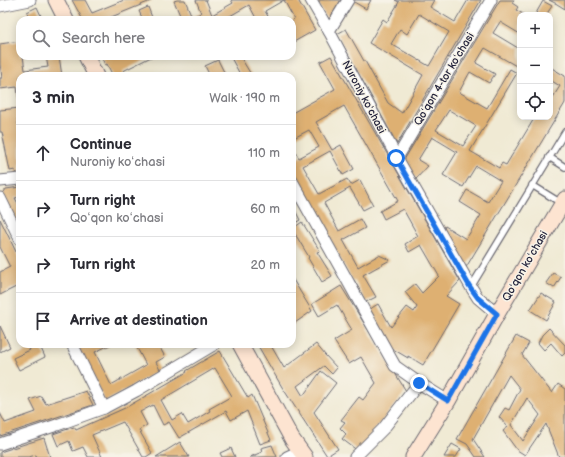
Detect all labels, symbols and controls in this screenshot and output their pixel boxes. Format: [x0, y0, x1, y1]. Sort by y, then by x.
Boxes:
map controls [517, 12, 553, 120]
button: + [517, 12, 553, 48]
search box [16, 16, 296, 60]
icon: search [30, 27, 52, 49]
text: Search here [62, 29, 145, 48]
street label: Qoʻqon 4-tor koʻchasi [411, 30, 477, 128]
button: − [517, 48, 553, 84]
street label: Nuroniy koʻchasi [339, 58, 389, 136]
button: locate [517, 84, 553, 120]
text: 3 min [32, 88, 75, 108]
text: Walk · 190 m [209, 90, 280, 106]
text: Continue [70, 135, 132, 154]
icon: ahead [32, 142, 54, 164]
text: 110 m [248, 145, 280, 161]
route start [387, 149, 405, 167]
text: Nuroniy koʻchasi [70, 154, 165, 170]
text: Turn right [70, 191, 135, 210]
icon: right [32, 198, 54, 220]
text: 60 m [250, 201, 280, 217]
text: Qoʻqon koʻchasi [70, 210, 164, 226]
street label: Qoʻqon koʻchasi [500, 228, 550, 304]
icon: right [32, 254, 54, 276]
text: Turn right [70, 255, 135, 274]
text: 20 m [250, 257, 280, 273]
icon: arrive [32, 310, 54, 332]
text: Arrive at destination [70, 311, 208, 330]
route end [410, 374, 428, 392]

